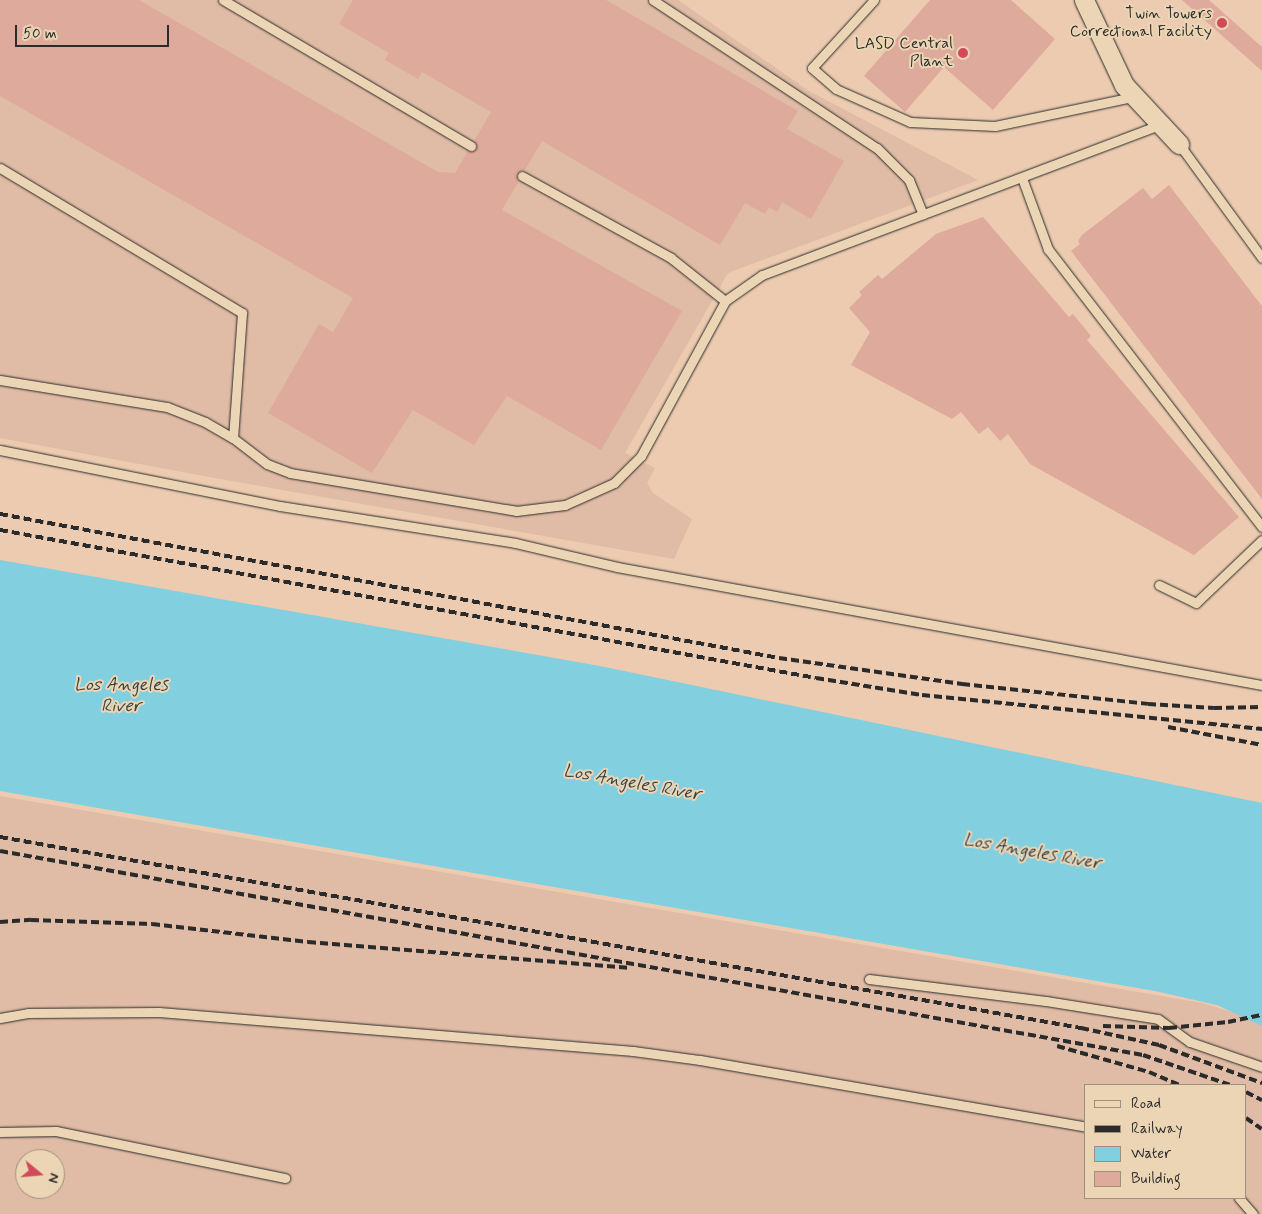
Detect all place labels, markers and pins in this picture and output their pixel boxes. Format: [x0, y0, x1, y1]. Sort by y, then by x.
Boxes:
place label: Twin Towers Correctional Facility [1070, 4, 1212, 42]
marker: Twin Towers Correctional Facility [1216, 17, 1228, 29]
place label: LASD Central Plant [855, 34, 953, 72]
marker: LASD Central Plant [957, 47, 969, 59]

